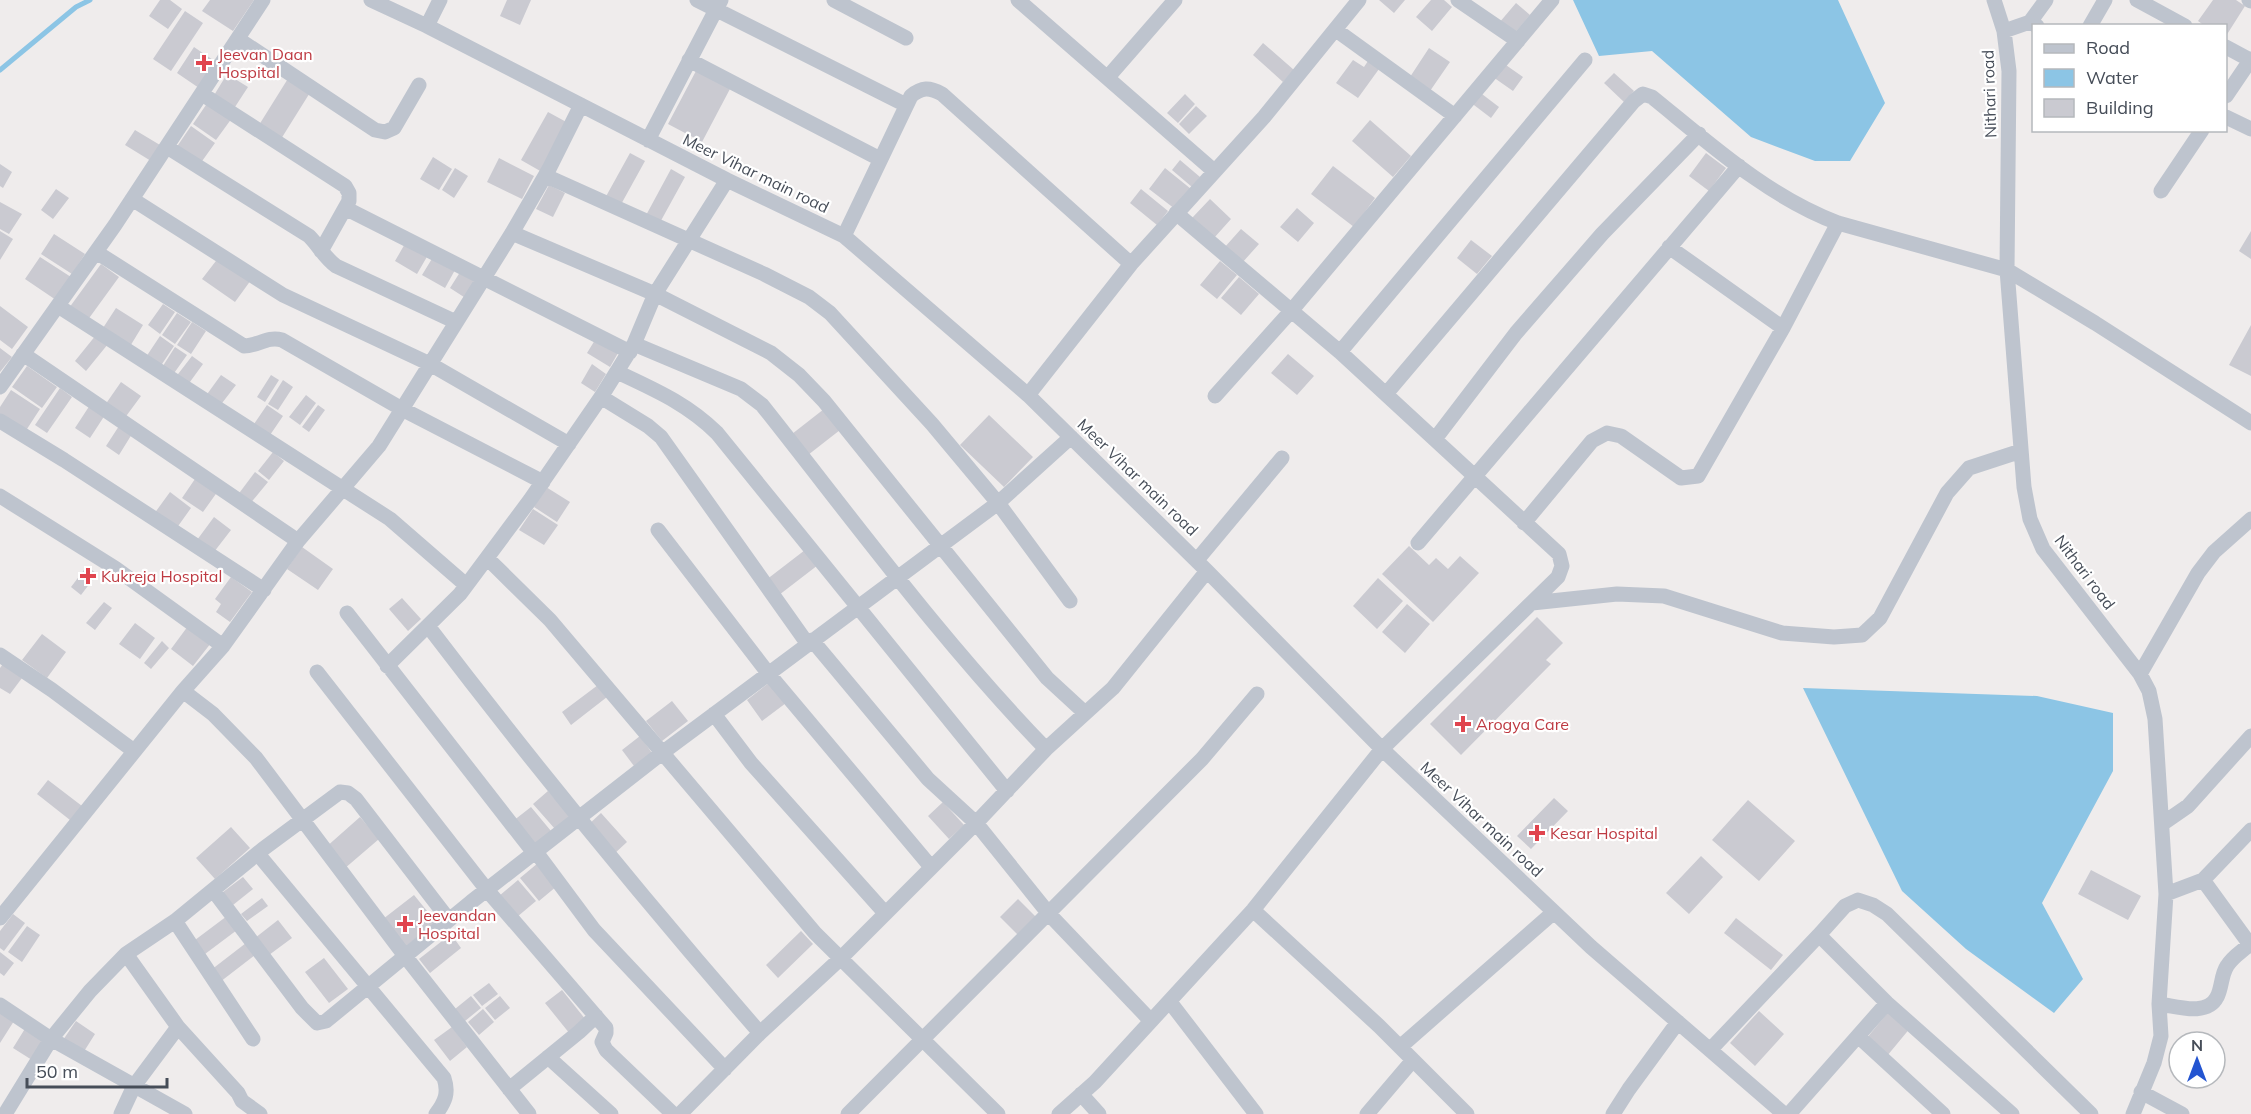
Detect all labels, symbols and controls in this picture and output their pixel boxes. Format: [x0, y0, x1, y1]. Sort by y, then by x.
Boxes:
legend [2032, 24, 2227, 132]
text: Road [2086, 36, 2130, 59]
place label: Jeevan Daan Hospital [218, 44, 313, 82]
street label: Nithari road [1977, 50, 2001, 138]
marker: Jeevan Daan Hospital [195, 54, 213, 72]
text: Water [2086, 66, 2139, 89]
text: Building [2086, 96, 2154, 119]
street label: Meer Vihar main road [680, 129, 832, 217]
street label: Meer Vihar main road [1073, 414, 1203, 540]
street label: Nithari road [2050, 531, 2120, 613]
place label: Kukreja Hospital [101, 566, 222, 586]
marker: Kukreja Hospital [79, 567, 97, 585]
place label: Arogya Care [1476, 714, 1569, 734]
marker: Arogya Care [1454, 715, 1472, 733]
street label: Meer Vihar main road [1417, 757, 1547, 881]
place label: Kesar Hospital [1550, 823, 1658, 843]
marker: Kesar Hospital [1528, 824, 1546, 842]
place label: Jeevandan Hospital [418, 905, 496, 943]
marker: Jeevandan Hospital [396, 915, 414, 933]
north arrow [2167, 1030, 2227, 1090]
text: N [2191, 1035, 2203, 1055]
scale bar [27, 1051, 166, 1089]
text: 50 m [36, 1060, 78, 1083]

